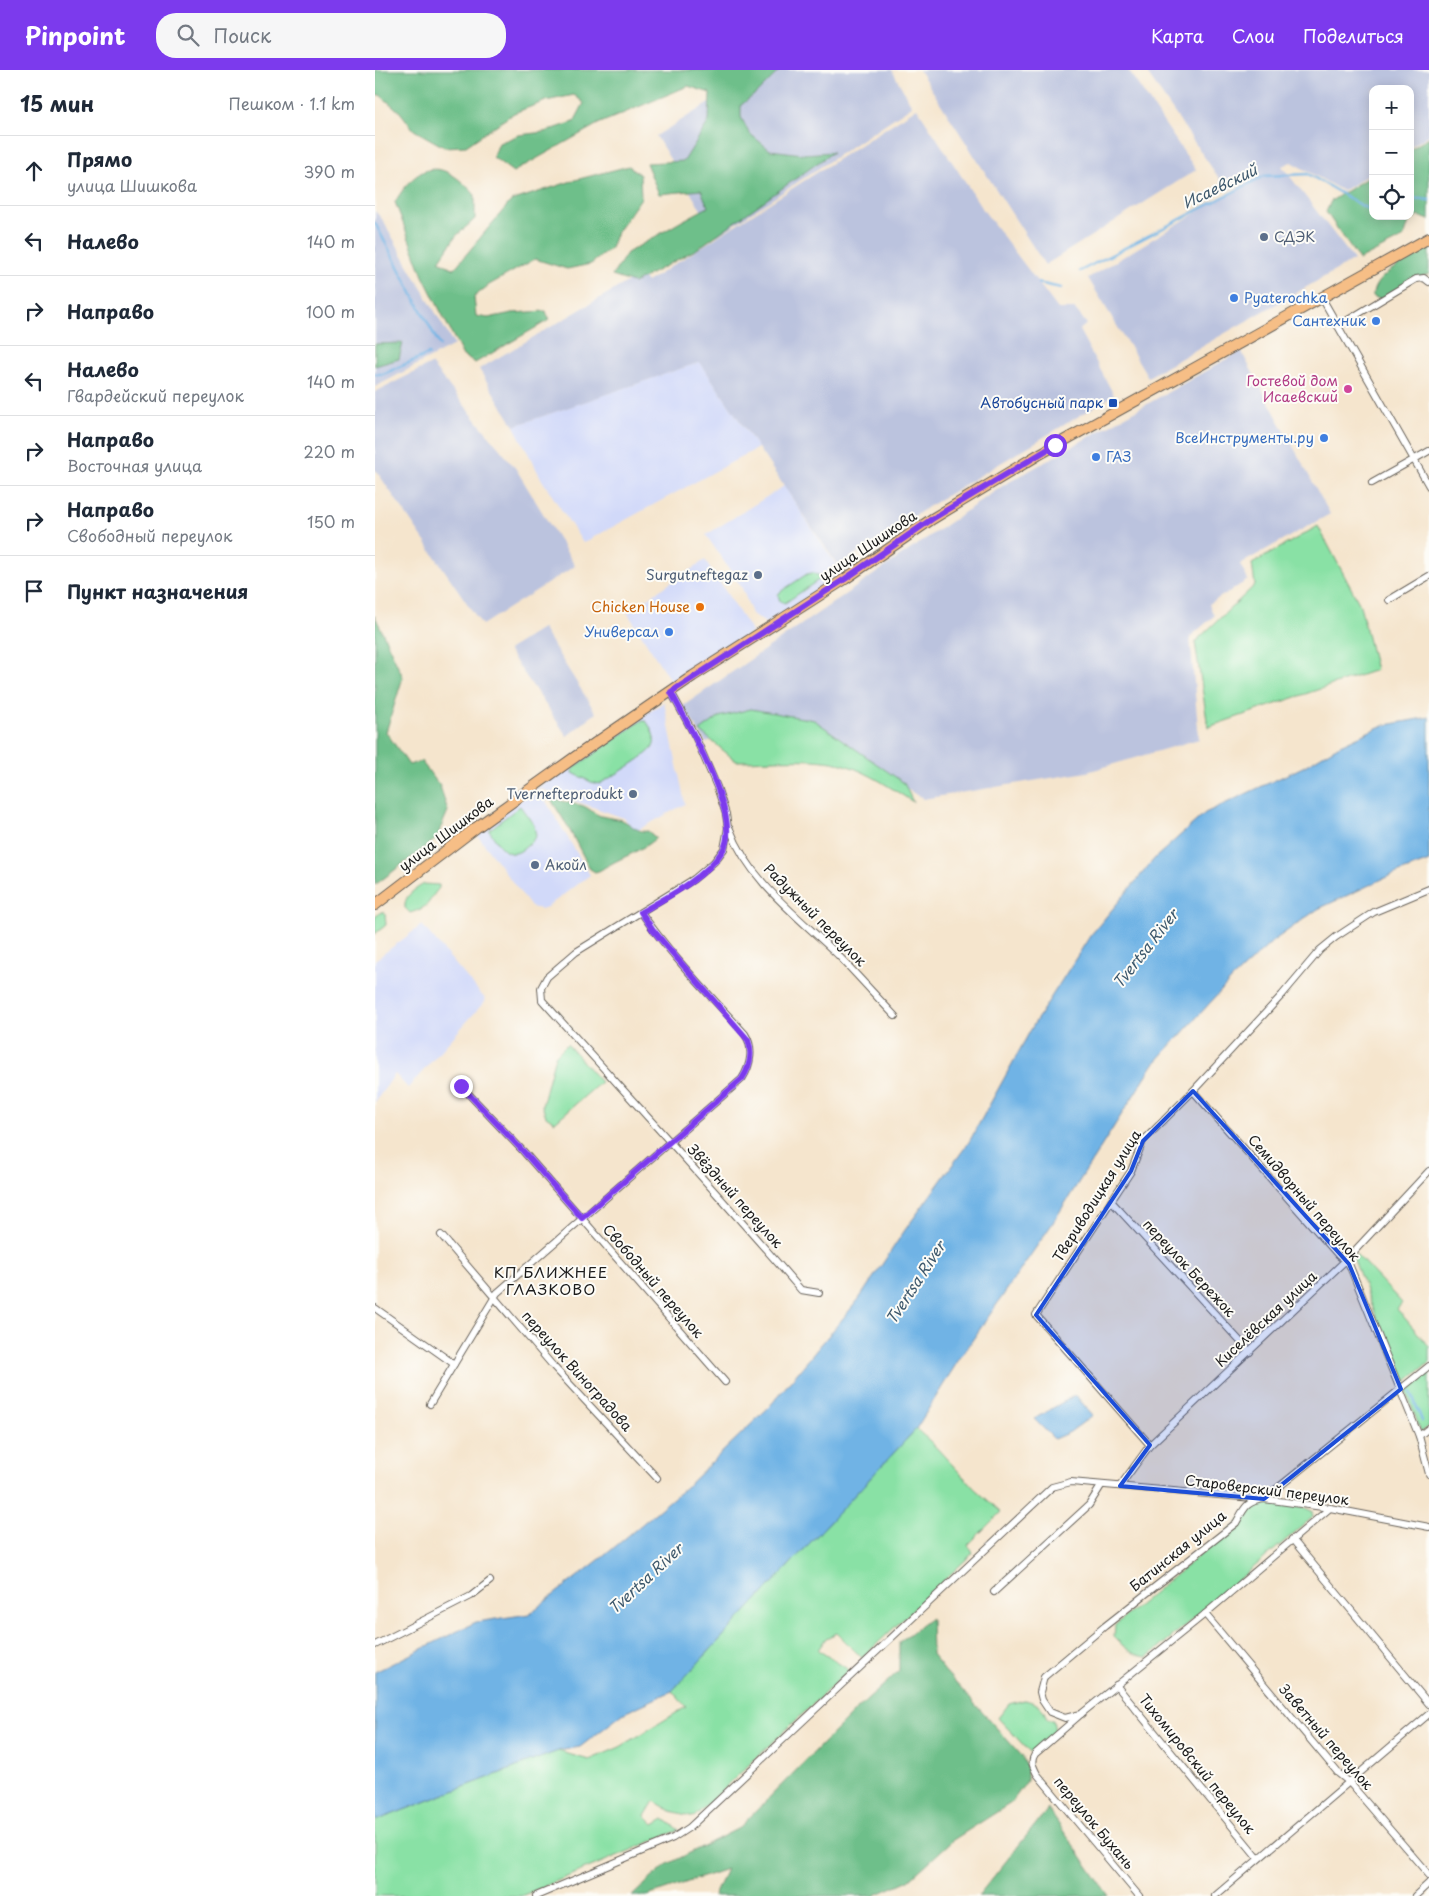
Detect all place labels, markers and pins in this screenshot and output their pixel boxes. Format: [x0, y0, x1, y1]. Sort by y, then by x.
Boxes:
place label: СДЭК [1274, 226, 1315, 247]
marker: СДЭК [1258, 231, 1270, 243]
place label: Pyaterochka [1244, 287, 1328, 308]
marker: Pyaterochka [1228, 292, 1240, 304]
place label: Сантехник [1292, 310, 1367, 331]
marker: Сантехник [1370, 315, 1382, 327]
place label: Гостевой дом Исаевский [1246, 370, 1338, 407]
marker: Гостевой дом Исаевский [1342, 383, 1354, 395]
place label: Автобусный парк [980, 392, 1104, 413]
marker: Автобусный парк [1107, 397, 1119, 409]
place label: ВсеИнструменты.ру [1175, 427, 1314, 448]
marker: ВсеИнструменты.ру [1318, 432, 1330, 444]
place label: ГАЗ [1106, 446, 1131, 467]
marker: ГАЗ [1090, 451, 1102, 463]
place label: Surgutneftegaz [646, 564, 748, 585]
marker: Surgutneftegaz [752, 569, 764, 581]
place label: Chicken House [591, 596, 690, 617]
marker: Chicken House [694, 601, 706, 613]
place label: Универсал [584, 621, 659, 642]
marker: Универсал [663, 626, 675, 638]
place label: Tvernefteprodukt [507, 783, 623, 804]
marker: Tvernefteprodukt [627, 788, 639, 800]
place label: Акойл [545, 854, 587, 875]
marker: Акойл [529, 859, 541, 871]

